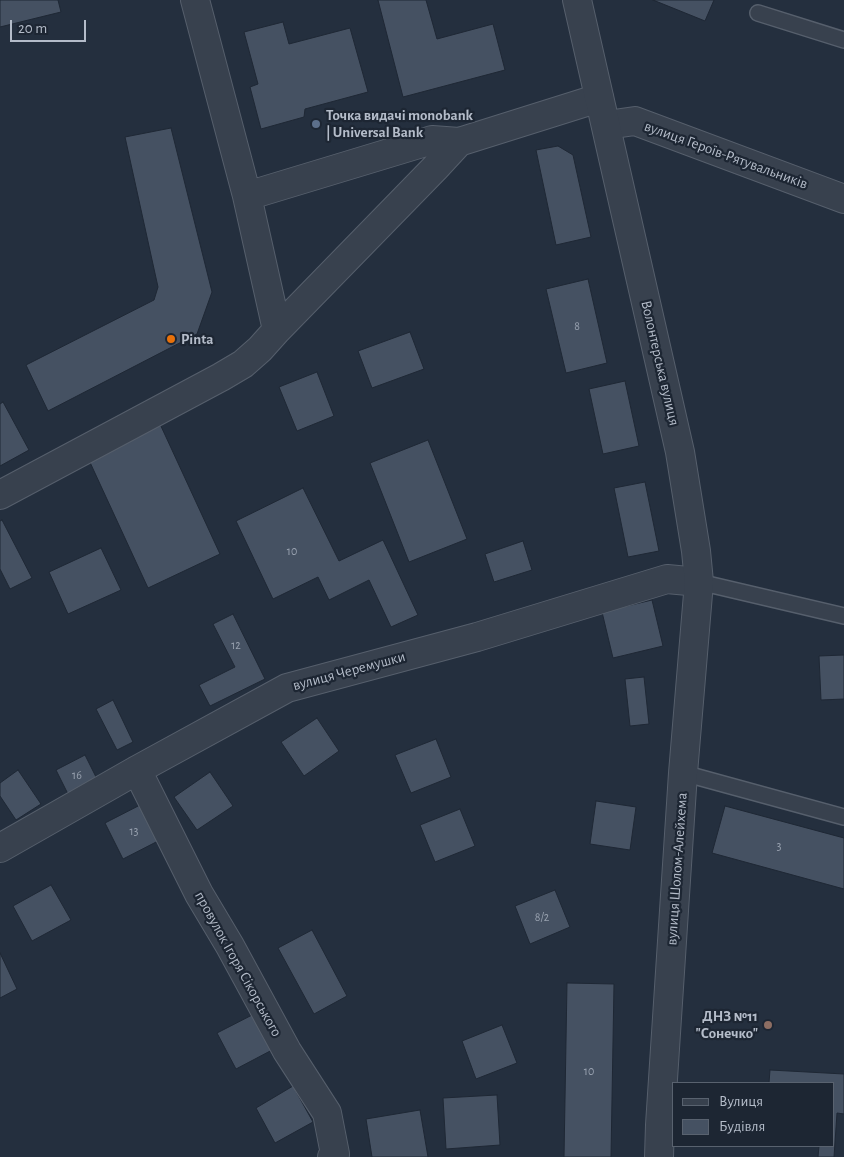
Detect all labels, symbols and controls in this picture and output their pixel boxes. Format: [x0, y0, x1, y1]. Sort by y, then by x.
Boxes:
scale bar [12, 10, 89, 42]
text: 20 m [18, 21, 47, 36]
place label: Точка видачі monobank | Universal Bank [326, 106, 473, 141]
street label: вулиця Героїв-Рятувальників [642, 117, 810, 193]
marker: Точка видачі monobank | Universal Bank [310, 118, 322, 130]
street label: Волонтерська вулиця [637, 299, 683, 427]
house number: 8 [574, 319, 580, 333]
place label: Pinta [181, 330, 213, 348]
marker: Pinta [165, 333, 177, 345]
house number: 10 [287, 544, 297, 558]
house number: 12 [231, 638, 241, 652]
street label: вулиця Черемушки [291, 647, 407, 695]
house number: 16 [72, 768, 82, 782]
street label: вулиця Шолом-Алейхема [663, 792, 691, 946]
house number: 13 [129, 824, 139, 838]
house number: 3 [777, 839, 781, 853]
street label: провулок Ігоря Сікорського [191, 888, 285, 1040]
house number: 8/2 [535, 910, 549, 924]
place label: ДНЗ №11 "Сонечко" [696, 1007, 758, 1042]
marker: ДНЗ №11 "Сонечко" [762, 1019, 774, 1031]
house number: 10 [584, 1064, 594, 1078]
legend [672, 1082, 834, 1147]
text: Вулиця [719, 1094, 763, 1109]
text: Будівля [719, 1119, 765, 1134]

